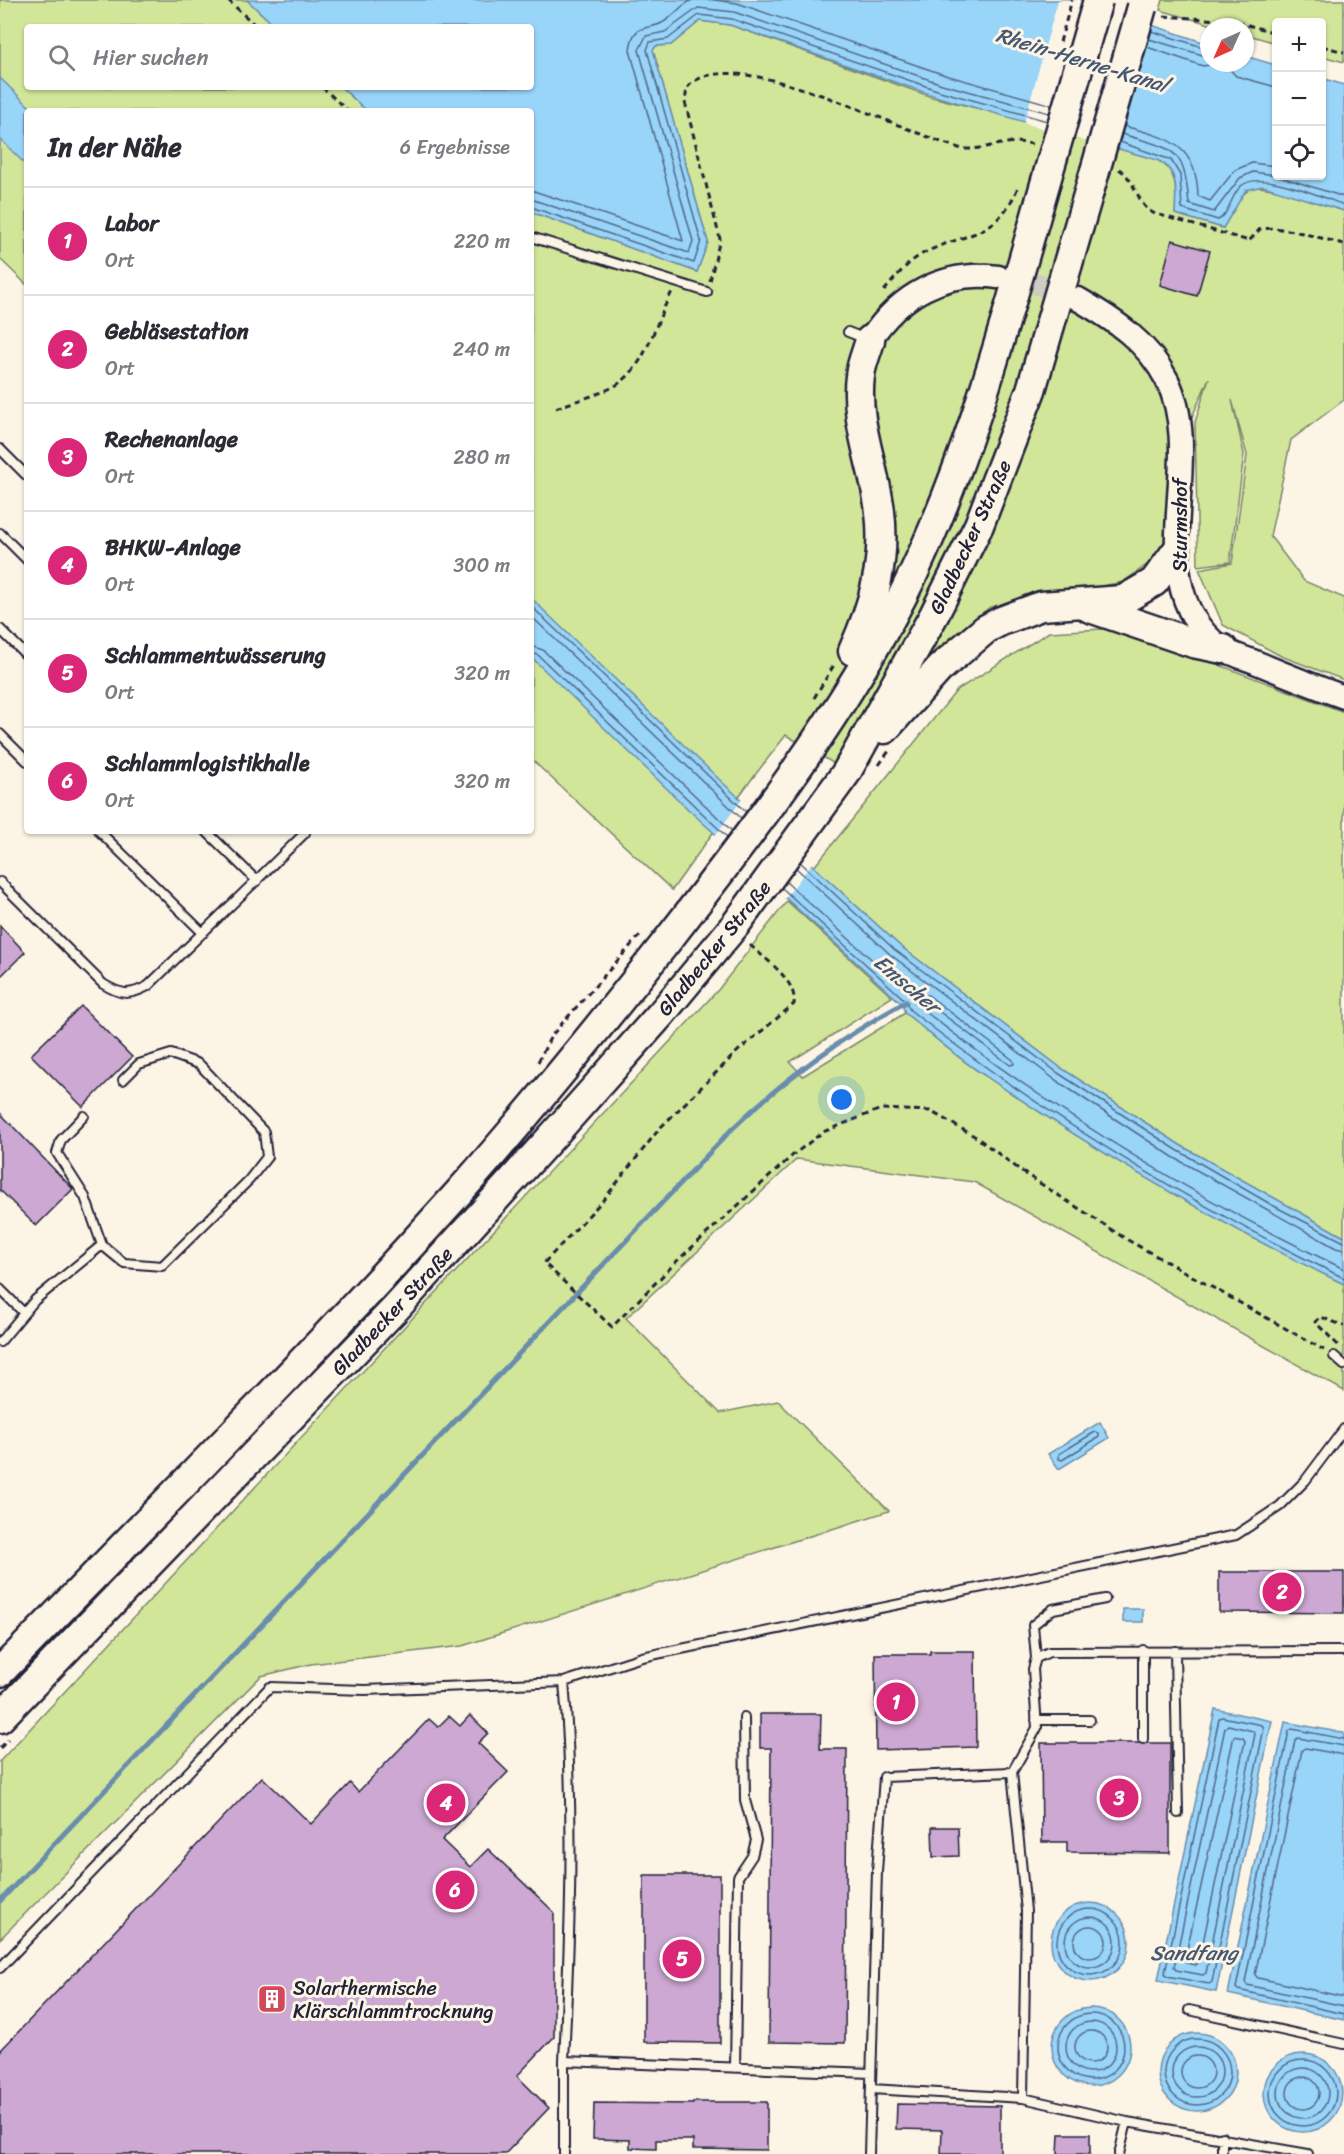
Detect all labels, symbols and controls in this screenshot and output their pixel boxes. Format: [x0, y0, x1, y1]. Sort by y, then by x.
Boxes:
water label: Rhein-Herne-Kanal [991, 16, 1177, 106]
north arrow [1200, 18, 1254, 72]
map controls [1272, 18, 1326, 180]
button: + [1272, 18, 1326, 72]
search box [24, 24, 534, 90]
text: Hier suchen [93, 38, 208, 77]
icon: search [45, 41, 78, 74]
button: − [1272, 72, 1326, 126]
text: In der Nähe [48, 124, 182, 170]
button: locate [1272, 126, 1326, 180]
text: 6 Ergebnisse [400, 130, 510, 165]
text: Labor [105, 204, 158, 243]
text: 1 [63, 224, 72, 259]
text: 220 m [454, 224, 510, 259]
text: Ort [105, 243, 135, 278]
text: Gebläsestation [105, 312, 249, 351]
text: 2 [62, 332, 73, 367]
text: 240 m [453, 332, 510, 367]
text: Ort [105, 351, 135, 386]
text: Rechenanlage [105, 420, 238, 459]
text: 3 [62, 440, 73, 475]
text: 280 m [453, 440, 510, 475]
street label: Gladbecker Straße [919, 454, 1022, 620]
text: Ort [105, 459, 135, 494]
street label: Sturmshof [1163, 476, 1198, 572]
text: BHKW-Anlage [105, 528, 241, 567]
text: 4 [61, 548, 74, 583]
text: 300 m [453, 548, 510, 583]
text: Ort [105, 567, 135, 602]
text: Schlammentwässerung [105, 636, 326, 675]
text: 5 [61, 656, 74, 691]
text: 320 m [454, 656, 510, 691]
text: Ort [105, 675, 135, 710]
text: Schlammlogistikhalle [105, 744, 310, 783]
text: 6 [62, 764, 73, 799]
text: 320 m [454, 764, 510, 799]
text: Ort [105, 783, 135, 818]
street label: Gladbecker Straße [648, 872, 781, 1024]
water label: Emscher [865, 944, 953, 1027]
your location [827, 1085, 856, 1114]
street label: Gladbecker Straße [323, 1238, 462, 1384]
pin: 2 [1262, 1570, 1302, 1614]
pin: 1 [876, 1680, 916, 1724]
pin: 3 [1100, 1776, 1138, 1820]
pin: 4 [426, 1780, 466, 1826]
pin: 6 [436, 1868, 474, 1912]
water label: Sandfang [1150, 1934, 1240, 1972]
pin: 5 [662, 1936, 702, 1982]
place label: Solarthermische Klärschlammtrocknung [293, 1971, 494, 2029]
building icon: Solarthermische Klärschlammtrocknung [256, 1983, 288, 2015]

